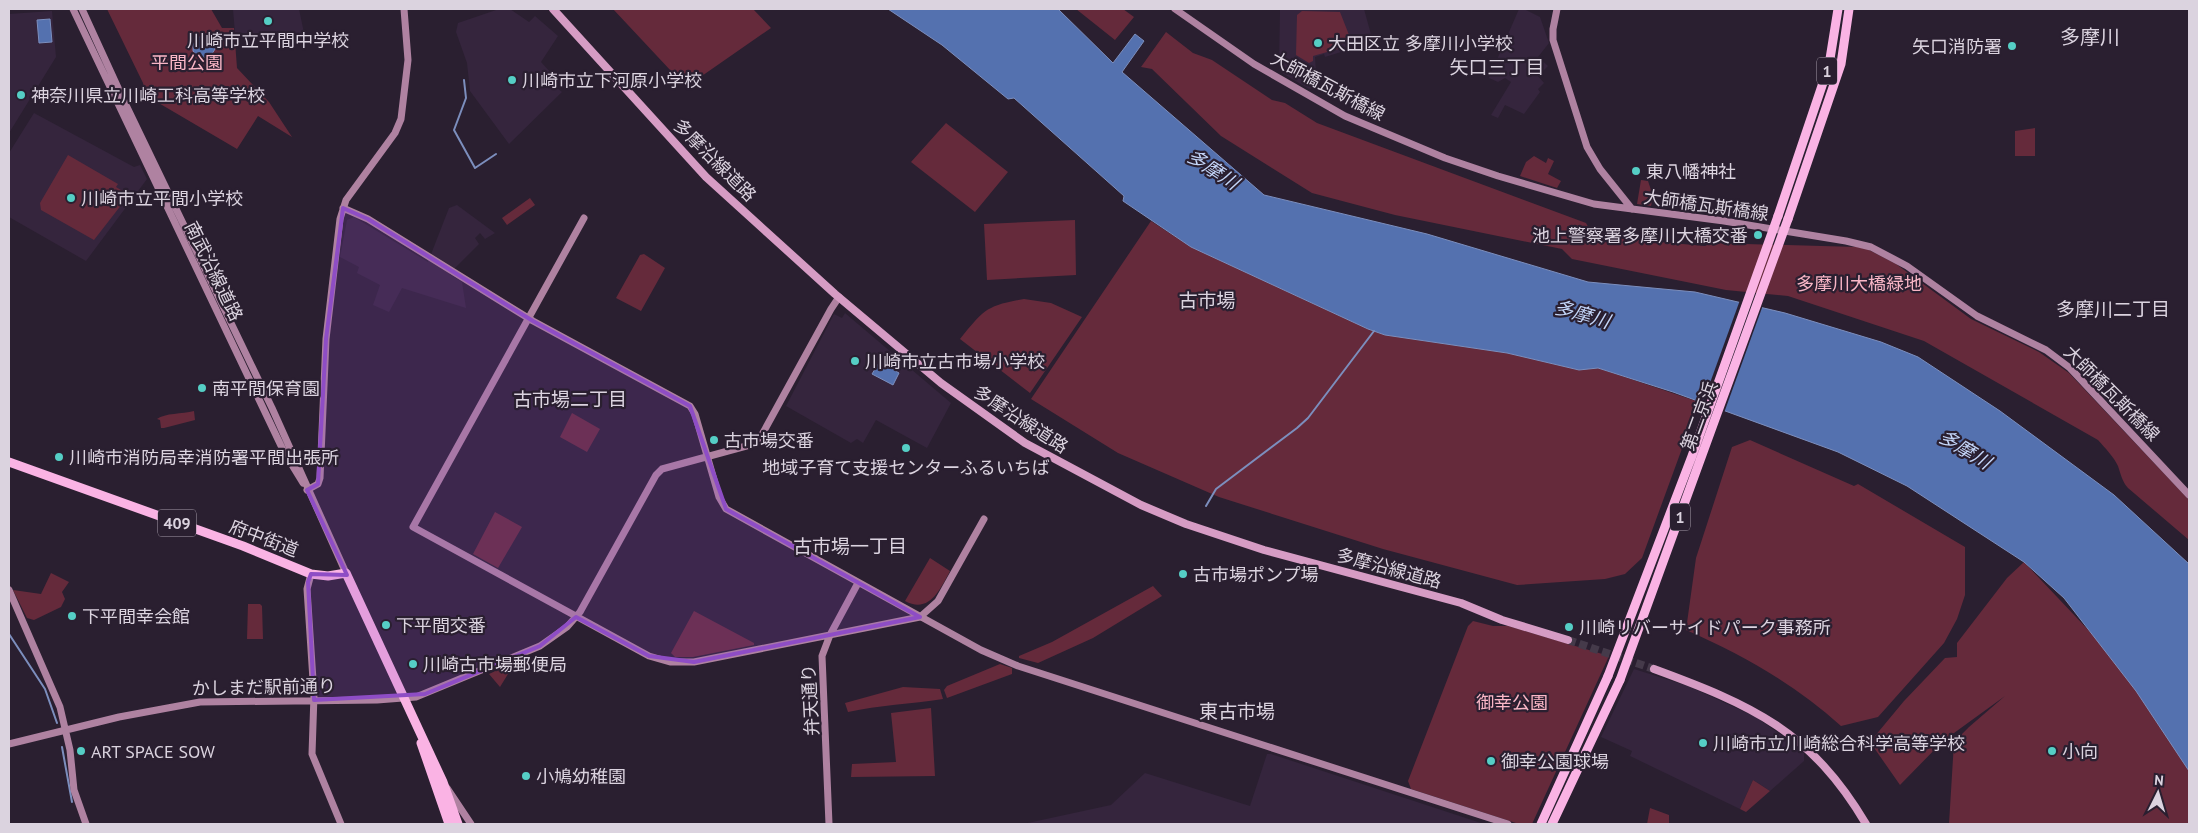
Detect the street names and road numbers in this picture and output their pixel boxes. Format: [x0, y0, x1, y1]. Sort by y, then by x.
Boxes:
street label: 大師橋瓦斯橋線 [1267, 46, 1389, 126]
road number: 1 [1817, 58, 1837, 84]
street label: 多摩沿線道路 [669, 114, 761, 206]
street label: 大師橋瓦斯橋線 [1642, 185, 1770, 225]
street label: 南武沿線道路 [180, 217, 248, 325]
street label: 大師橋瓦斯橋線 [2059, 340, 2165, 446]
street label: 第二京浜 [1676, 378, 1722, 454]
street label: 多摩沿線道路 [969, 380, 1073, 458]
road number: 1 [1670, 504, 1690, 530]
road number: 409 [158, 509, 196, 536]
street label: 府中街道 [226, 514, 302, 562]
street label: 多摩沿線道路 [1334, 543, 1444, 593]
street label: 弁天通り [797, 663, 823, 737]
street label: かしまだ駅前通り [192, 674, 336, 700]

